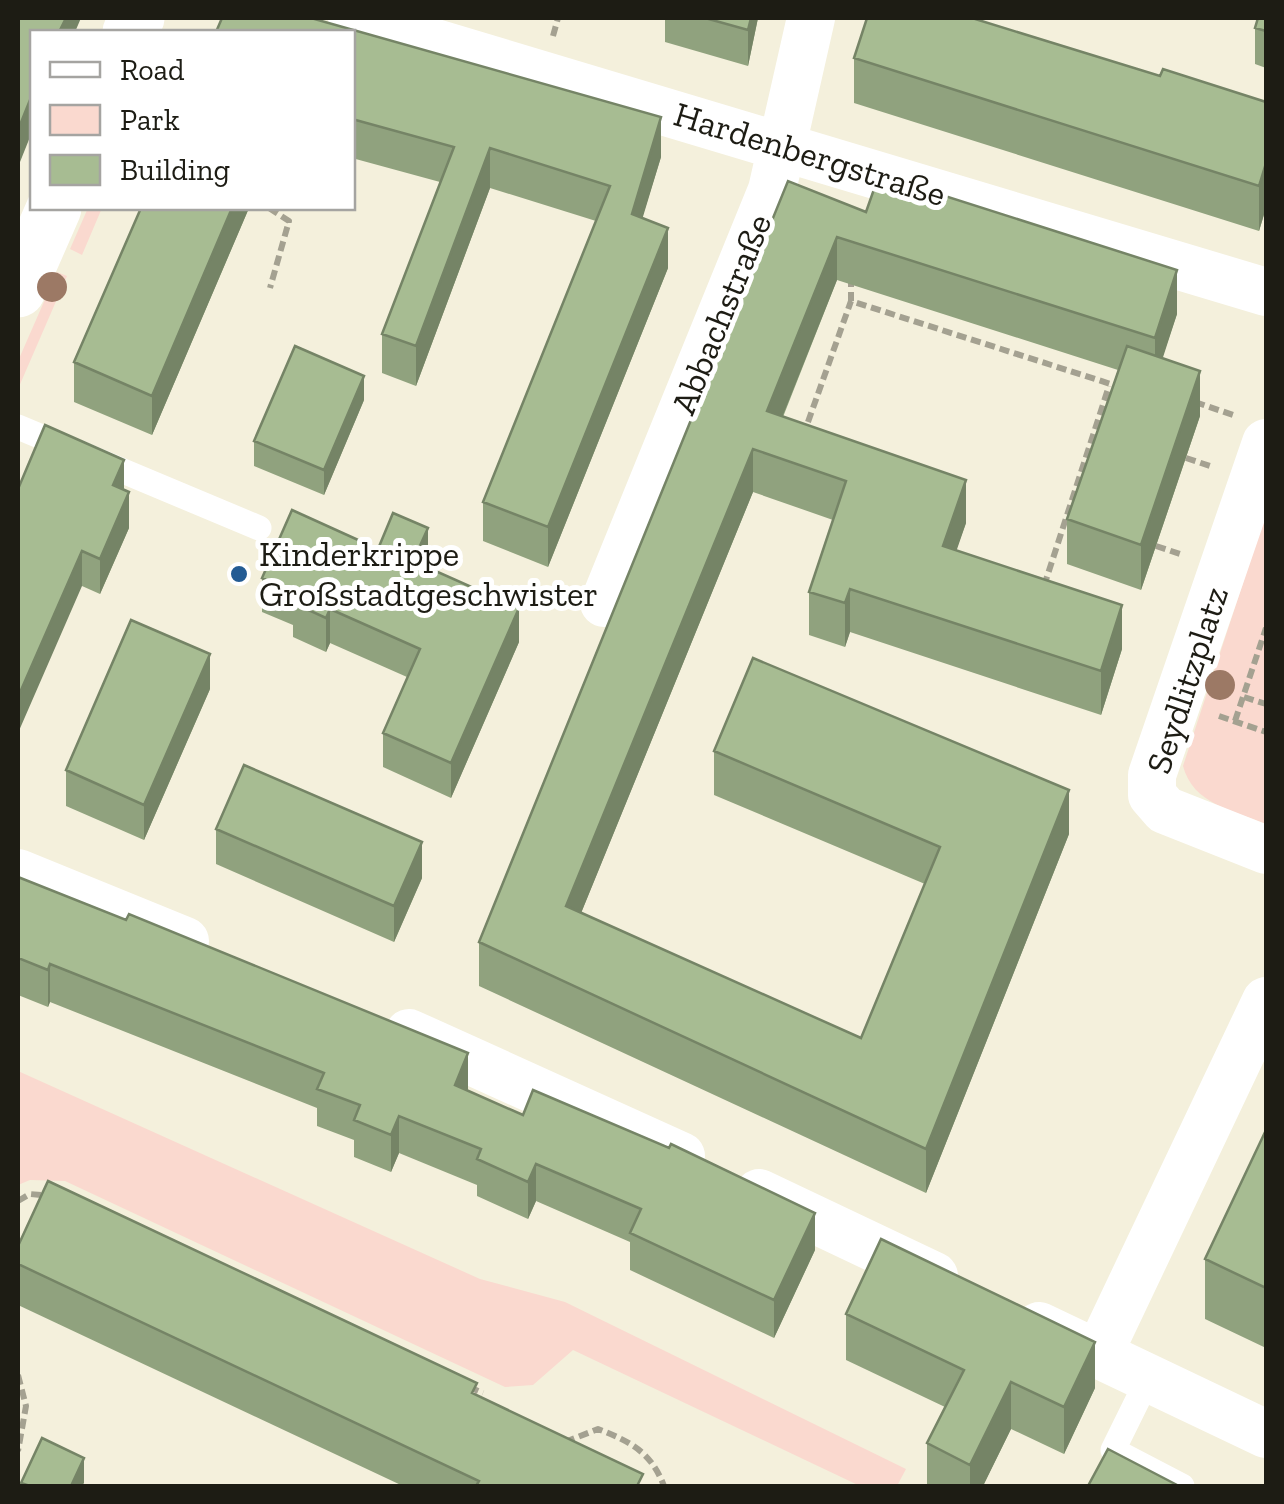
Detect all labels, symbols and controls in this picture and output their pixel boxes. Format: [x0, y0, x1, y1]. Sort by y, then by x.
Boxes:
legend [30, 30, 355, 210]
text: Road [120, 52, 185, 88]
street label: Hardenbergstraße [669, 93, 951, 215]
text: Park [120, 102, 180, 138]
text: Building [120, 152, 230, 188]
street label: Abbachstraße [662, 208, 780, 420]
place label: Kinderkrippe Großstadtgeschwister [259, 533, 598, 615]
marker: Kinderkrippe Großstadtgeschwister [228, 563, 250, 585]
street label: Seydlitzplatz [1137, 581, 1237, 779]

